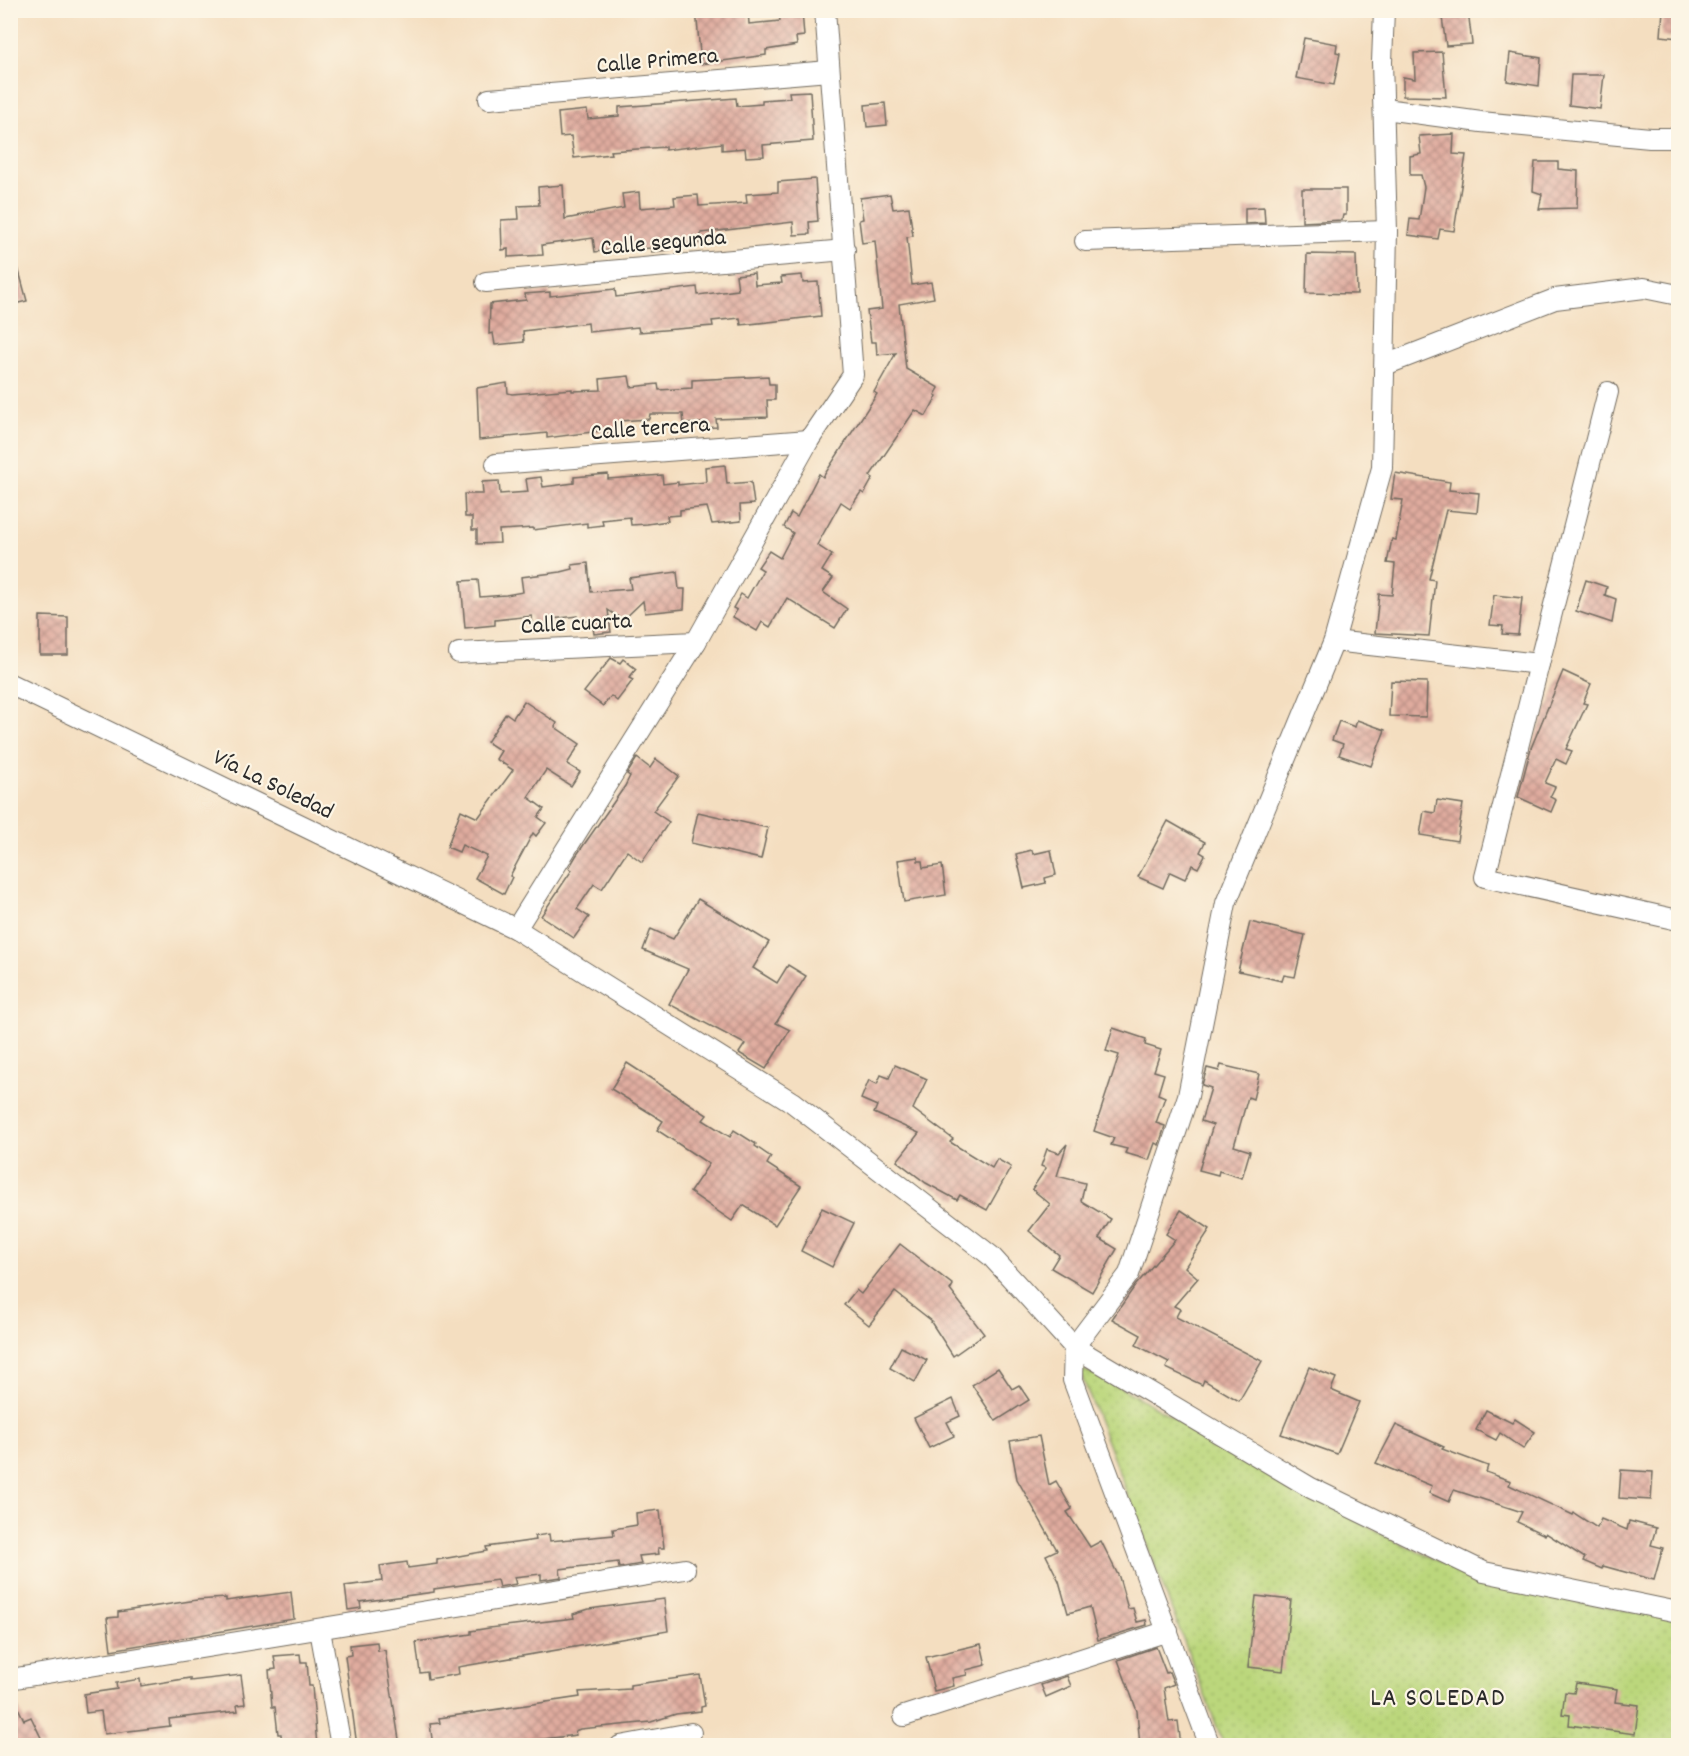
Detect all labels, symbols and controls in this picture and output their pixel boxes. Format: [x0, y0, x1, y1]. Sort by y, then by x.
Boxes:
street label: Calle Primera [595, 40, 720, 84]
street label: Calle segunda [599, 222, 728, 266]
street label: Calle tercera [590, 409, 712, 451]
street label: Calle cuarta [520, 605, 633, 645]
street label: Vía La Soledad [207, 742, 339, 830]
district label: LA SOLEDAD [1370, 1681, 1506, 1718]

